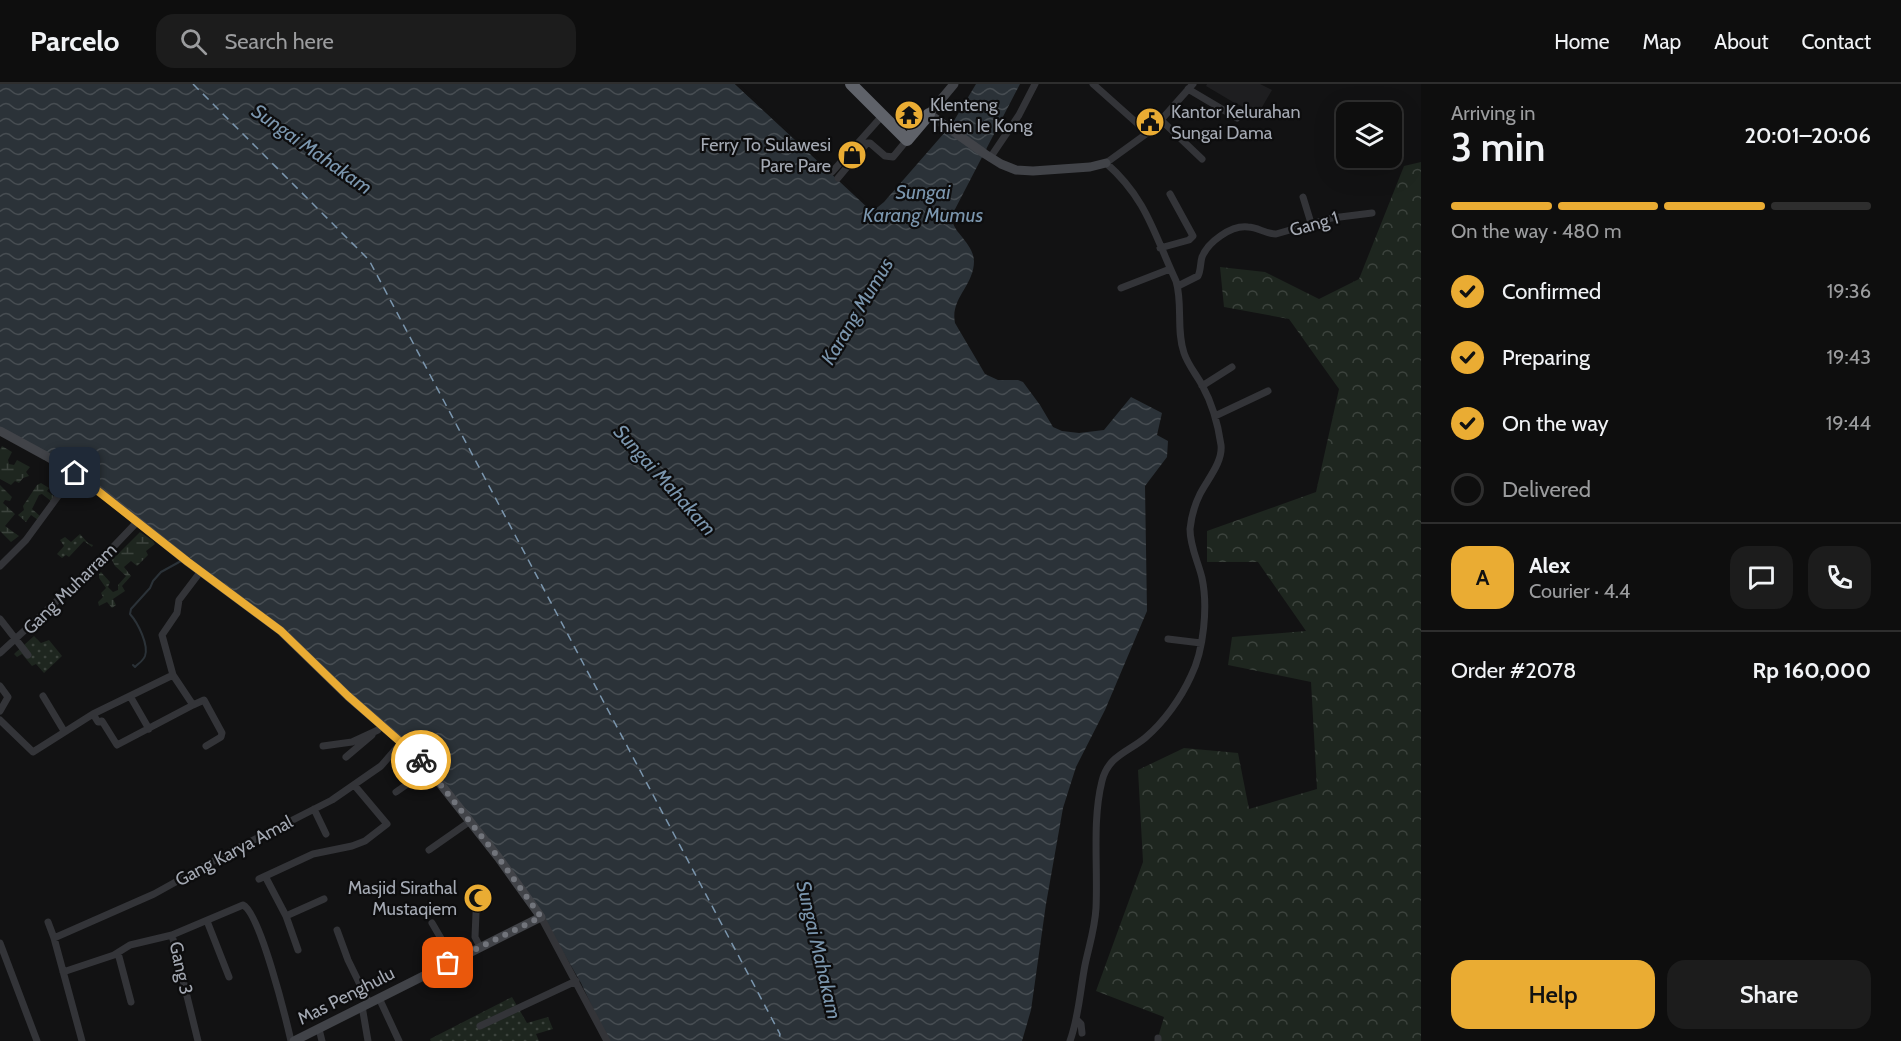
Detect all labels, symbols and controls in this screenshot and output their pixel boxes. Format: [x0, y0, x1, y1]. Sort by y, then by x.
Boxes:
search box [156, 14, 576, 68]
text: Parcelo [30, 24, 120, 58]
icon: search [177, 25, 210, 58]
text: Search here [225, 28, 334, 55]
text: Home [1554, 29, 1610, 54]
text: Map [1643, 29, 1681, 54]
text: About [1714, 29, 1768, 54]
text: Contact [1801, 29, 1871, 54]
place label: Klenteng Thien Ie Kong [930, 94, 1034, 137]
water label: Sungai Mahakam [247, 99, 377, 199]
temple icon: Klenteng Thien Ie Kong [893, 99, 925, 131]
place label: Kantor Kelurahan Sungai Dama [1171, 101, 1301, 144]
text: Arriving in [1451, 101, 1535, 125]
map controls [1336, 102, 1402, 168]
button: layers [1336, 102, 1402, 168]
public building icon: Kantor Kelurahan Sungai Dama [1134, 106, 1166, 138]
text: 20:01–20:06 [1744, 122, 1871, 149]
text: 3 min [1451, 123, 1545, 171]
place label: Ferry To Sulawesi Pare Pare [701, 134, 831, 177]
shop icon: Ferry To Sulawesi Pare Pare [836, 139, 868, 171]
water label: Sungai Karang Mumus [863, 180, 983, 227]
street label: Gang 1 [1287, 207, 1341, 241]
text: On the way · 480 m [1451, 219, 1621, 243]
water label: Karang Mumus [816, 253, 898, 369]
icon: check [1451, 275, 1484, 308]
text: Confirmed [1502, 278, 1601, 305]
text: 19:36 [1827, 279, 1871, 303]
icon: check [1451, 341, 1484, 374]
text: Preparing [1502, 344, 1590, 371]
text: 19:43 [1827, 345, 1871, 369]
icon: check [1451, 407, 1484, 440]
text: On the way [1502, 410, 1609, 437]
text: 19:44 [1826, 411, 1871, 435]
water label: Sungai Mahakam [609, 420, 721, 540]
pin [49, 447, 100, 498]
icon: home [58, 456, 91, 489]
text: Delivered [1502, 476, 1591, 503]
street label: Gang Muharram [19, 539, 121, 639]
button: chat [1730, 546, 1793, 609]
button: phone [1808, 546, 1871, 609]
text: Alex [1529, 552, 1570, 579]
text: A [1476, 564, 1489, 591]
text: Courier · 4.4 [1529, 579, 1630, 603]
text: Order #2078 [1451, 657, 1576, 684]
text: Rp 160,000 [1753, 657, 1871, 684]
courier [391, 730, 451, 790]
icon: bike [405, 744, 438, 777]
street label: Gang Karya Amal [172, 810, 297, 891]
place label: Masjid Sirathal Mustaqiem [348, 877, 458, 920]
water label: Sungai Mahakam [791, 879, 847, 1021]
mosque icon: Masjid Sirathal Mustaqiem [462, 882, 494, 914]
pin [422, 937, 473, 988]
street label: Gang 3 [165, 940, 197, 996]
icon: bag [431, 946, 464, 979]
button: Help [1451, 960, 1655, 1029]
button: Share [1667, 960, 1871, 1029]
street label: Mas Penghulu [294, 962, 398, 1030]

